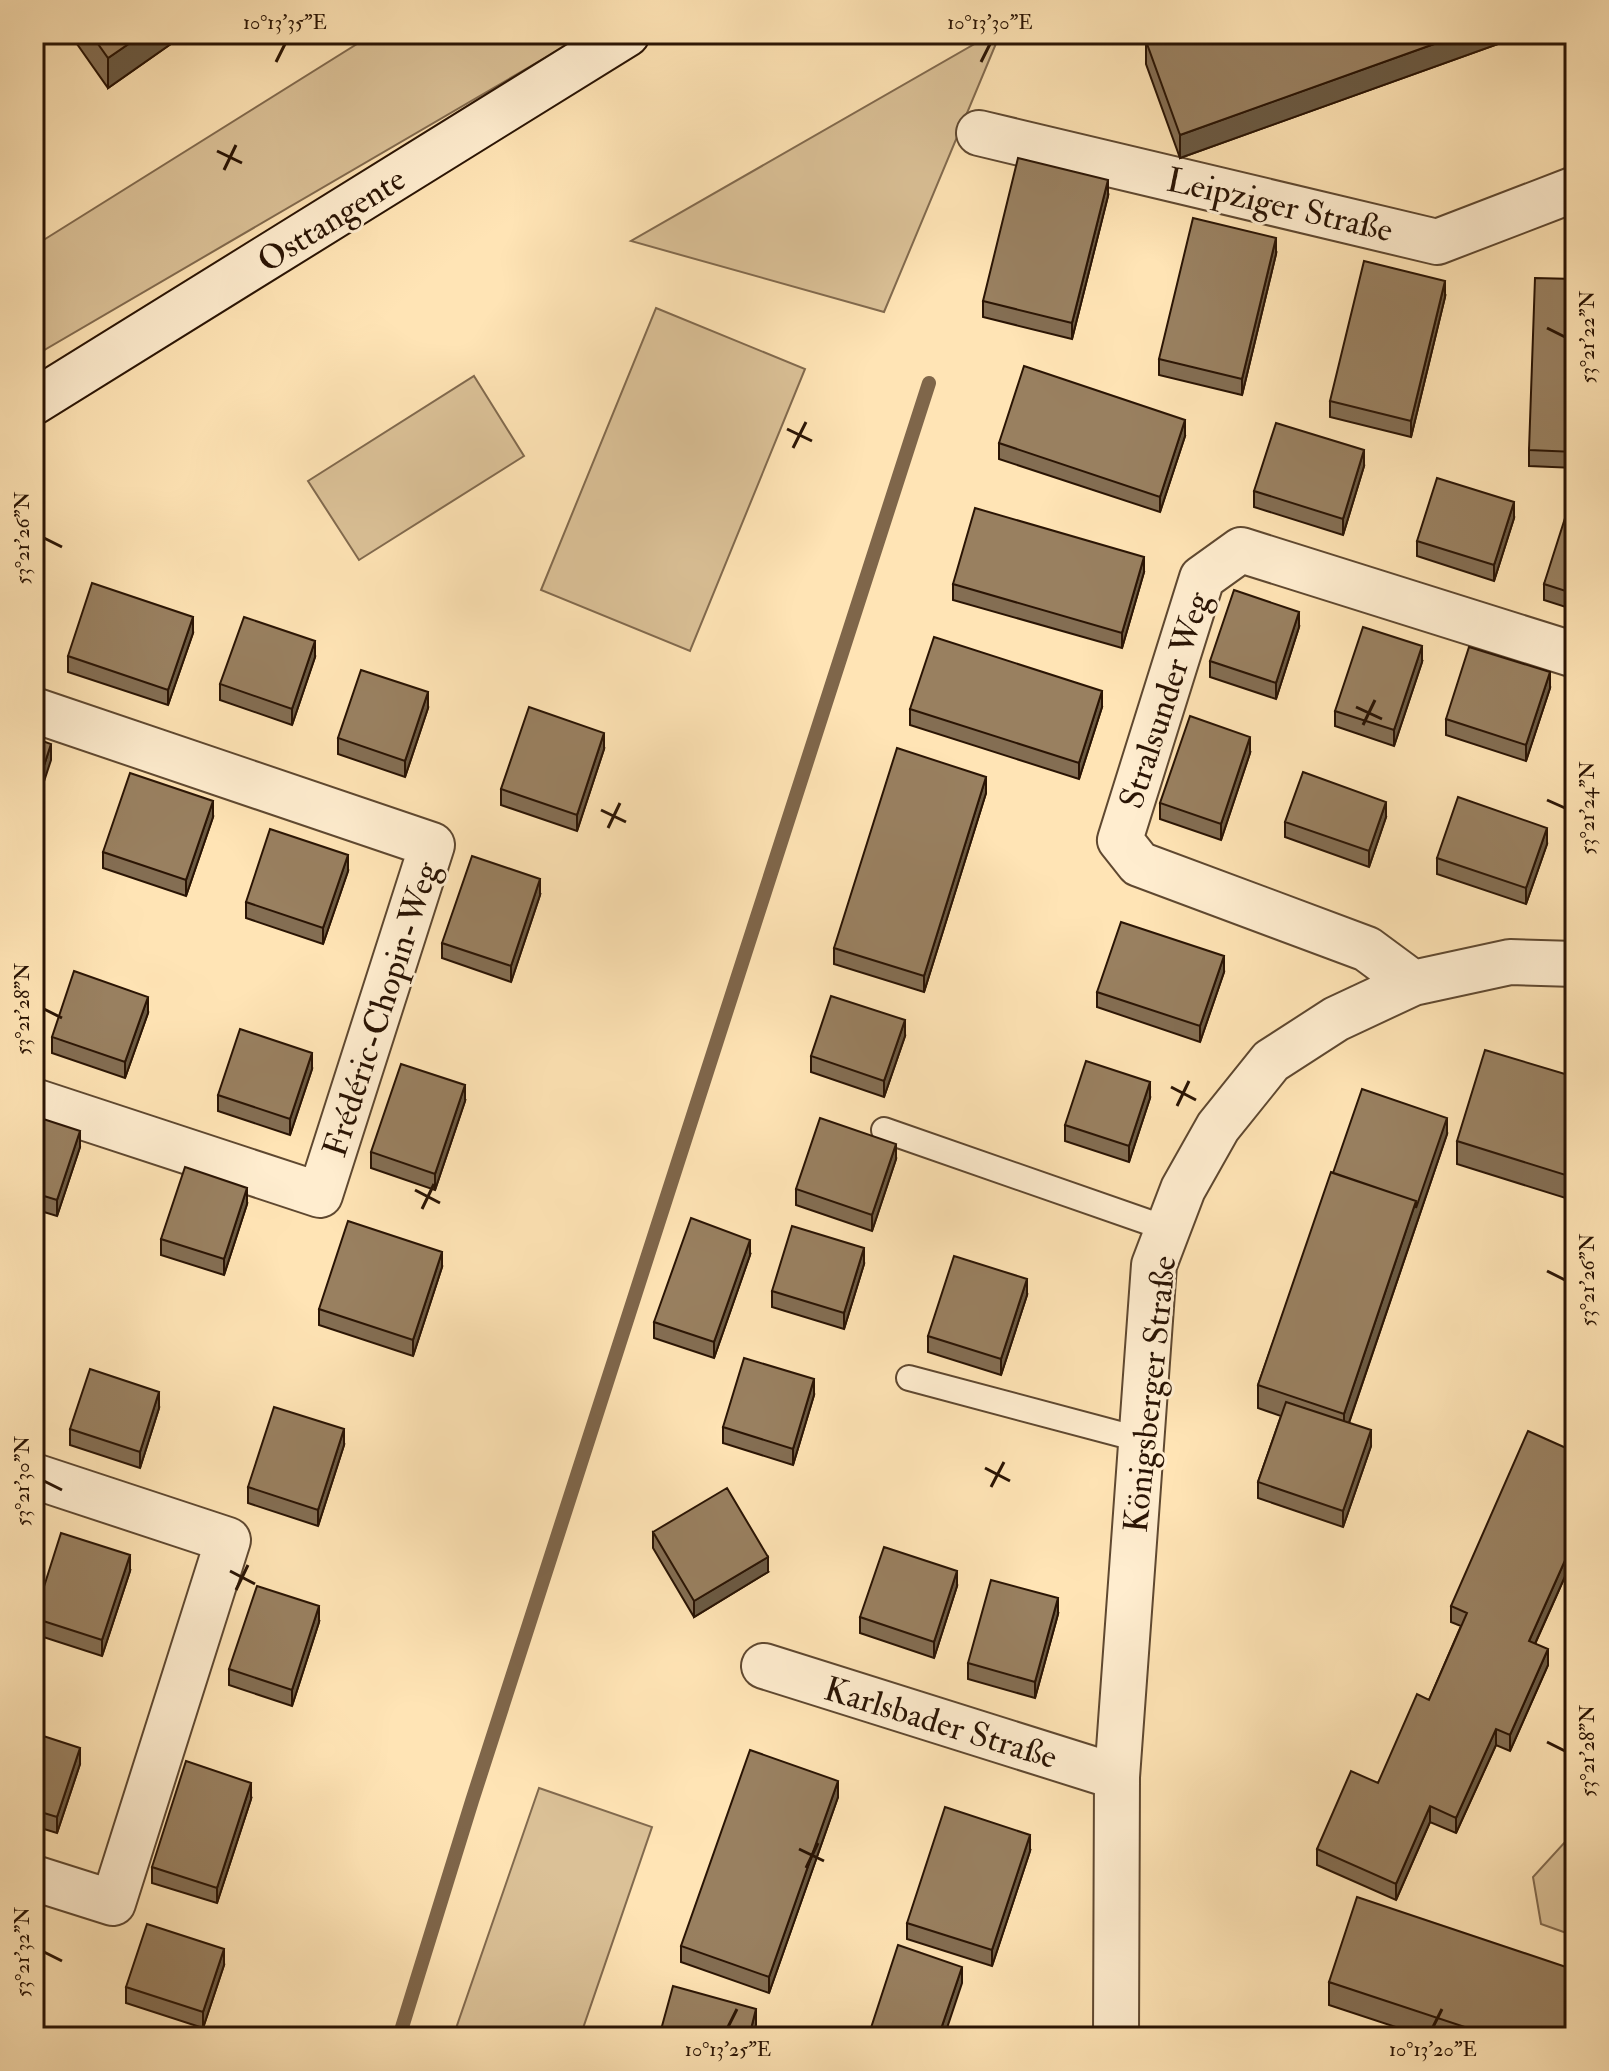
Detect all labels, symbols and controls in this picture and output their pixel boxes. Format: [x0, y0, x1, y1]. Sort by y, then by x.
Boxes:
text: 10°13'35"E [243, 10, 327, 35]
text: 10°13'30"E [947, 10, 1033, 35]
street label: Osttangente [250, 158, 414, 283]
street label: Leipziger Straße [1163, 159, 1397, 252]
text: 53°21'22"N [1575, 290, 1600, 383]
text: 53°21'26"N [10, 492, 35, 584]
street label: Stralsunder Weg [1110, 586, 1221, 814]
text: 53°21'24"N [1575, 761, 1600, 855]
street label: Frédéric-Chopin-Weg [313, 855, 450, 1162]
text: 53°21'28"N [10, 963, 35, 1055]
text: 53°21'26"N [1575, 1234, 1600, 1326]
street label: Königsberger Straße [1115, 1254, 1186, 1535]
text: 53°21'30"N [10, 1436, 35, 1526]
street label: Karlsbader Straße [819, 1668, 1062, 1779]
text: 53°21'28"N [1575, 1705, 1600, 1797]
text: 53°21'32"N [10, 1907, 35, 1997]
text: 10°13'25"E [685, 2037, 771, 2062]
text: 10°13'20"E [1389, 2037, 1477, 2062]

